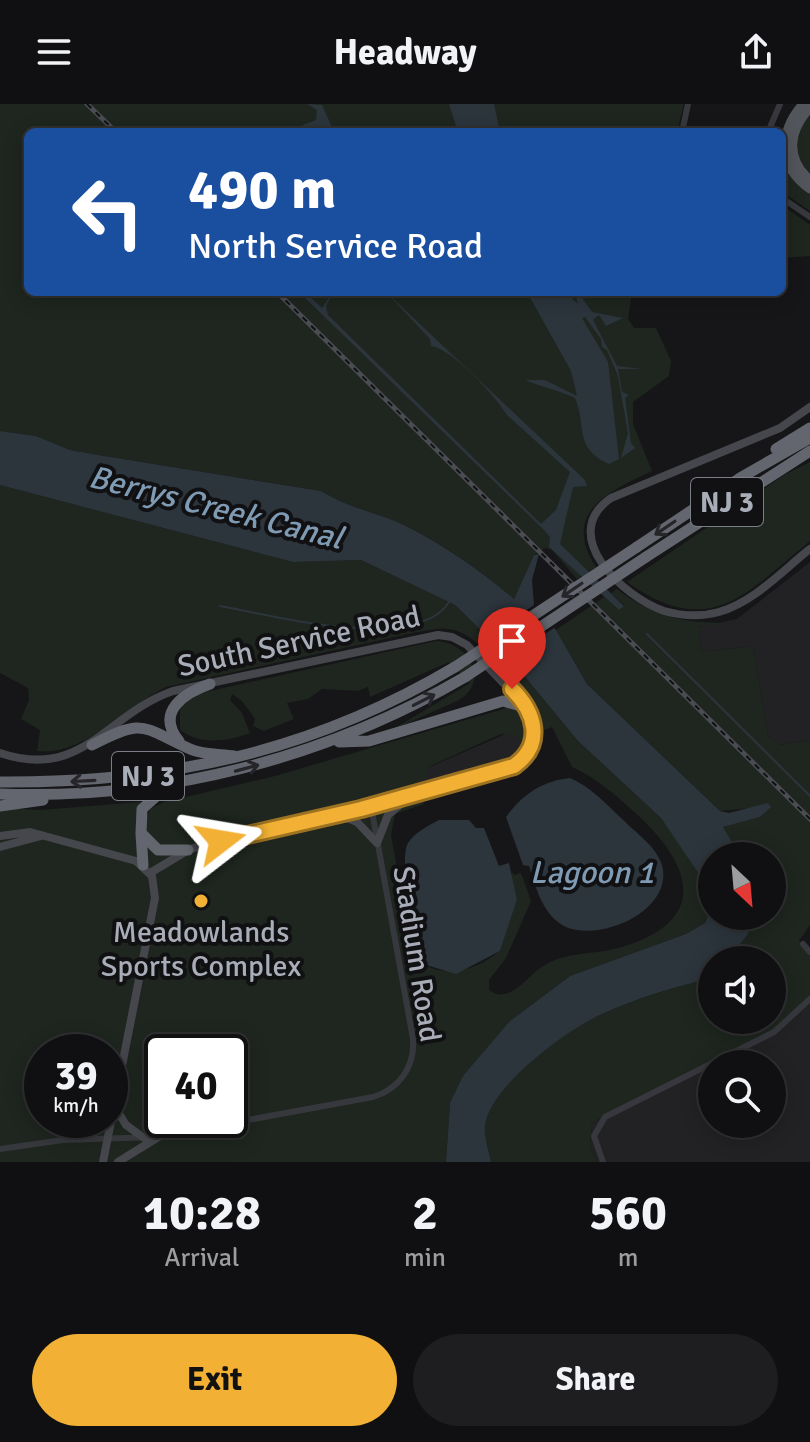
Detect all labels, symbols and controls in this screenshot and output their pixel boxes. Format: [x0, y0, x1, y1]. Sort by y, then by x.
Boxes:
icon: menu [32, 30, 76, 74]
text: Headway [333, 30, 477, 75]
icon: share [734, 30, 778, 74]
text: 490 m [188, 155, 336, 224]
icon: left [56, 160, 160, 264]
text: North Service Road [188, 224, 483, 269]
water label: Berrys Creek Canal [85, 457, 349, 558]
road number: NJ 3 [691, 478, 763, 526]
one-way arrow [654, 520, 677, 536]
one-way arrow [562, 582, 584, 598]
street label: South Service Road [174, 598, 424, 685]
pin [478, 607, 546, 689]
icon: arrive [490, 619, 534, 663]
one-way arrow [411, 692, 435, 708]
road number: NJ 3 [112, 752, 184, 800]
one-way arrow [233, 759, 259, 774]
one-way arrow [70, 774, 97, 789]
position arrow [179, 799, 263, 883]
north arrow [698, 842, 786, 930]
map controls [698, 842, 786, 1138]
water label: Lagoon 1 [530, 853, 654, 892]
street label: Stadium Road [384, 864, 449, 1045]
marker: Meadowlands Sports Complex [192, 892, 210, 910]
place label: Meadowlands Sports Complex [101, 914, 302, 985]
button: sound [698, 946, 786, 1034]
speed limit sign: 40 [144, 1034, 248, 1138]
button: search [698, 1050, 786, 1138]
text: 39 [54, 1051, 98, 1101]
text: km/h [53, 1093, 99, 1118]
text: 10:28 [143, 1184, 261, 1243]
text: 2 [412, 1184, 438, 1243]
text: 560 [589, 1184, 667, 1243]
text: Arrival [165, 1242, 239, 1274]
text: min [404, 1242, 446, 1274]
text: m [618, 1242, 638, 1274]
button: Exit [32, 1334, 397, 1426]
button: Share [413, 1334, 778, 1426]

